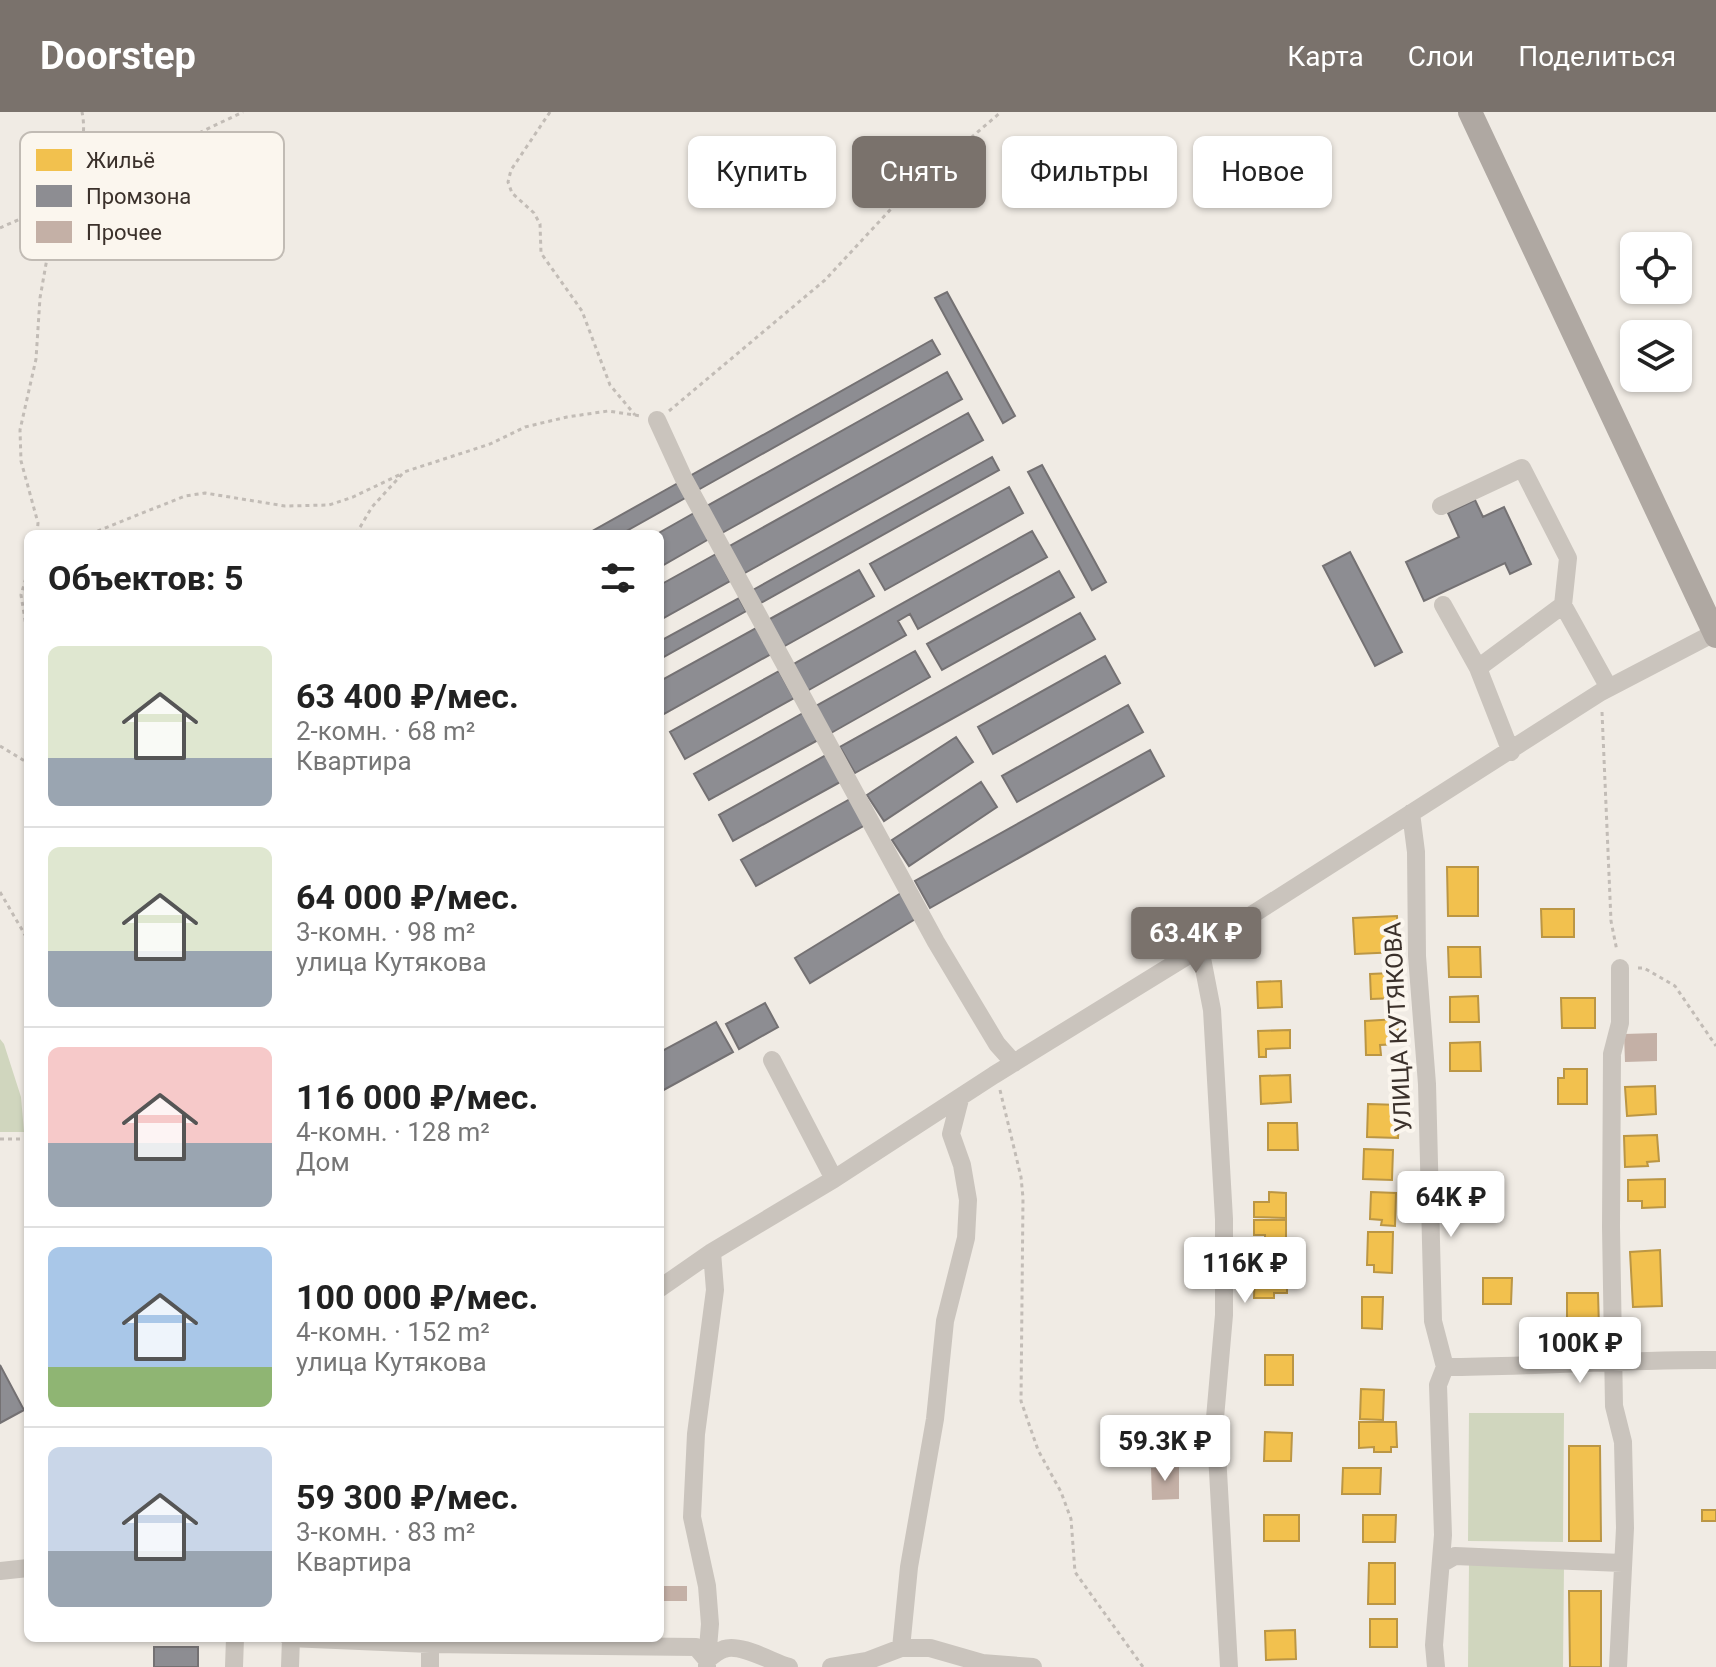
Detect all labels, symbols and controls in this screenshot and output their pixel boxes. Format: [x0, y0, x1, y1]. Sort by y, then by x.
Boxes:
text: Doorstep [40, 34, 196, 78]
text: Карта [1287, 40, 1364, 73]
text: Слои [1408, 40, 1474, 73]
text: Поделиться [1518, 40, 1676, 73]
legend [20, 132, 284, 260]
chip: Купить [688, 136, 836, 208]
chip: Снять [852, 136, 986, 208]
chip: Фильтры [1002, 136, 1177, 208]
chip: Новое [1193, 136, 1332, 208]
text: Жильё [86, 148, 155, 173]
text: Промзона [86, 184, 191, 209]
text: Прочее [86, 220, 162, 245]
map controls [1620, 232, 1692, 392]
button: locate [1620, 232, 1692, 304]
button: layers [1620, 320, 1692, 392]
icon: filters [596, 556, 640, 600]
text: Объектов: 5 [48, 558, 243, 598]
text: 63 400 ₽/мес. [296, 676, 519, 716]
icon: home [112, 678, 208, 774]
text: 2-комн. · 68 m² [296, 716, 475, 746]
text: Квартира [296, 746, 412, 776]
text: 64 000 ₽/мес. [296, 877, 519, 917]
icon: home [112, 879, 208, 975]
pin: 63.4K ₽ [1122, 907, 1270, 975]
text: 3-комн. · 98 m² [296, 917, 475, 947]
text: 63.4K ₽ [1149, 918, 1243, 948]
street label: УЛИЦА КУТЯКОВА [1378, 921, 1417, 1133]
text: улица Кутякова [296, 947, 487, 977]
text: 116 000 ₽/мес. [296, 1077, 538, 1117]
icon: home [112, 1079, 208, 1175]
text: 4-комн. · 128 m² [296, 1117, 490, 1147]
text: Дом [296, 1147, 350, 1177]
pin: 64K ₽ [1395, 1171, 1507, 1239]
text: 64K ₽ [1415, 1182, 1487, 1212]
pin: 116K ₽ [1180, 1237, 1310, 1305]
text: 116K ₽ [1202, 1248, 1288, 1278]
text: 100 000 ₽/мес. [296, 1277, 538, 1317]
icon: home [112, 1279, 208, 1375]
text: 4-комн. · 152 m² [296, 1317, 490, 1347]
pin: 100K ₽ [1515, 1317, 1645, 1385]
text: 100K ₽ [1537, 1328, 1623, 1358]
text: улица Кутякова [296, 1347, 487, 1377]
pin: 59.3K ₽ [1091, 1415, 1239, 1483]
text: 59.3K ₽ [1118, 1426, 1212, 1456]
text: 59 300 ₽/мес. [296, 1477, 519, 1517]
icon: home [112, 1479, 208, 1575]
text: 3-комн. · 83 m² [296, 1517, 475, 1547]
text: Квартира [296, 1547, 412, 1577]

